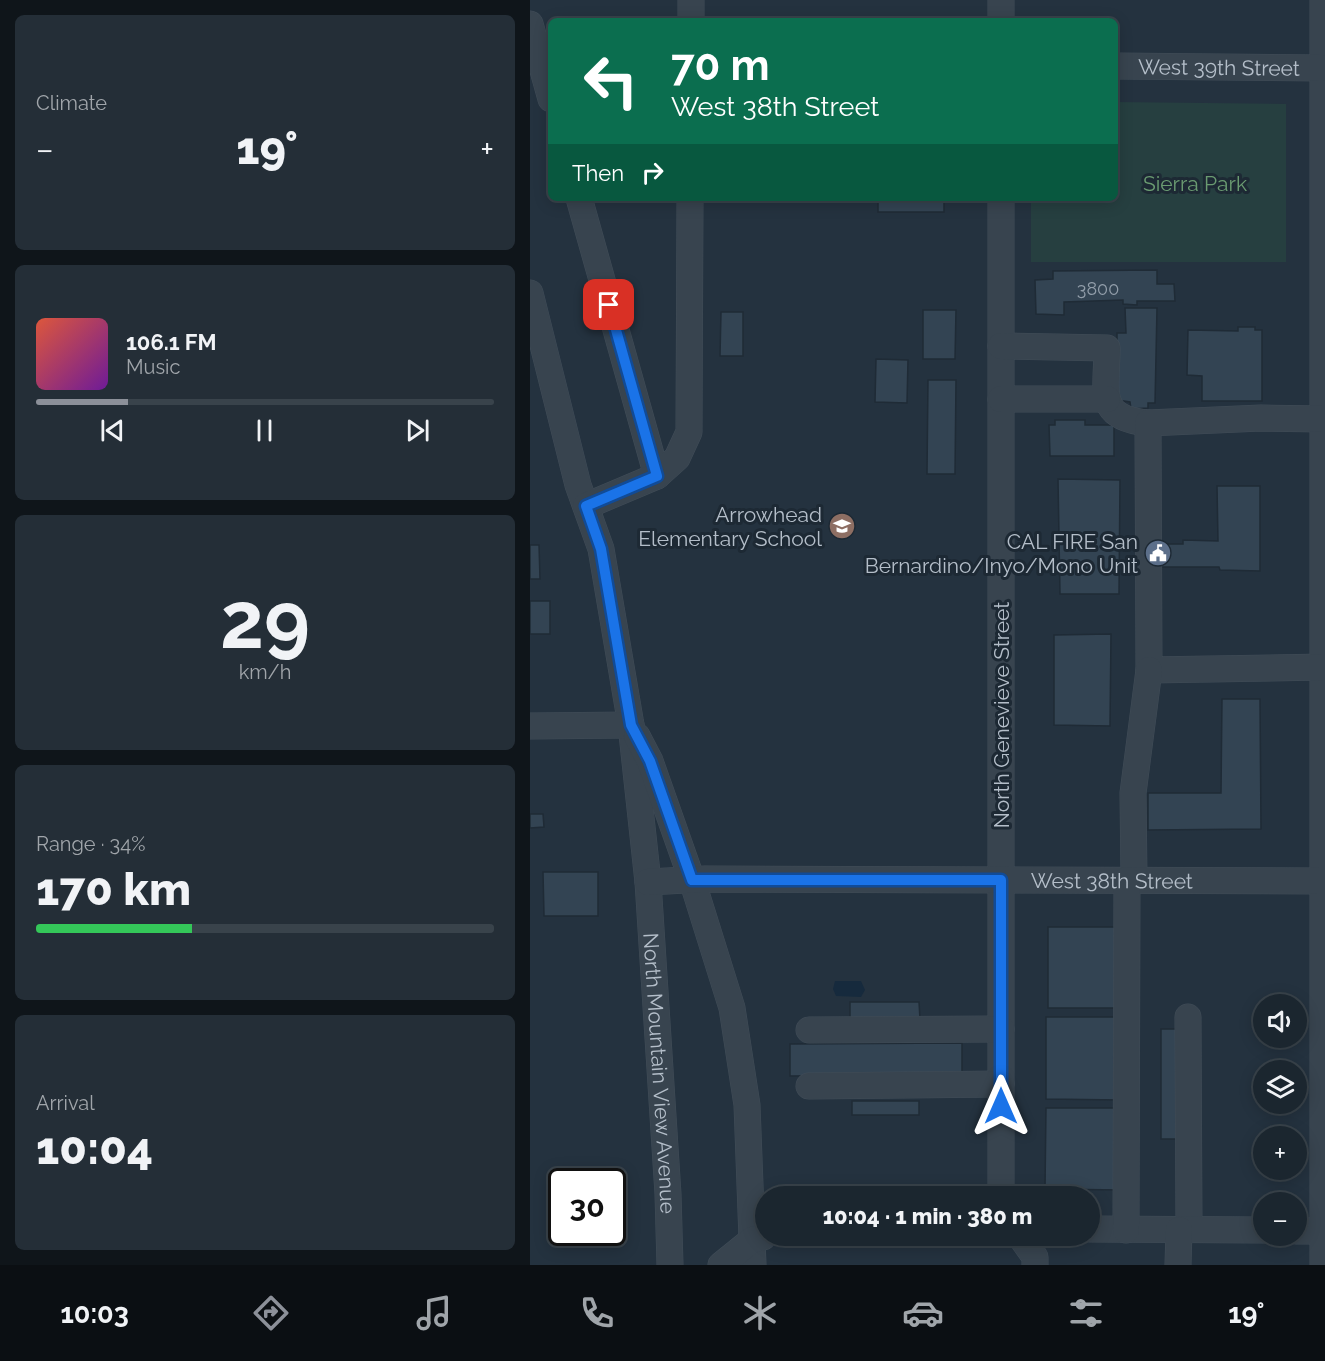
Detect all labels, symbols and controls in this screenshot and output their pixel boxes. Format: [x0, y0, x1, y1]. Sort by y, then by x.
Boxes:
text: 70 m [671, 41, 770, 90]
icon: left [572, 42, 650, 120]
street label: West 39th Street [1138, 54, 1300, 80]
text: Climate [36, 91, 107, 115]
text: West 38th Street [671, 91, 879, 122]
text: 19° [236, 122, 298, 175]
text: − [36, 130, 54, 169]
text: + [480, 130, 494, 169]
icon: right [636, 156, 669, 189]
text: Then [572, 160, 624, 186]
park label: Sierra Park [1143, 171, 1247, 196]
house number: 3800 [1077, 278, 1119, 299]
pin [583, 279, 634, 330]
icon: arrive [592, 288, 625, 321]
text: 106.1 FM [126, 329, 217, 355]
text: Music [126, 355, 180, 379]
icon: previous [96, 414, 129, 447]
icon: pause [248, 414, 281, 447]
icon: next [401, 414, 434, 447]
place label: Arrowhead Elementary School [638, 502, 822, 551]
school or university icon: Arrowhead Elementary School [827, 511, 857, 541]
place label: CAL FIRE San Bernardino/Inyo/Mono Unit [865, 529, 1138, 578]
public building icon: CAL FIRE San Bernardino/Inyo/Mono Unit [1143, 538, 1173, 568]
text: 29 [220, 575, 310, 666]
street label: North Genevieve Street [989, 602, 1014, 828]
text: km/h [239, 660, 291, 684]
text: Range · 34% [36, 832, 145, 856]
text: 170 km [36, 863, 191, 916]
street label: West 38th Street [1031, 868, 1193, 893]
street label: North Mountain View Avenue [639, 932, 681, 1214]
map controls [1253, 994, 1307, 1246]
button: sound [1253, 994, 1307, 1048]
button: layers [1253, 1060, 1307, 1114]
position arrow [969, 1074, 1033, 1138]
text: Arrival [36, 1091, 95, 1115]
text: 10:04 [36, 1122, 153, 1175]
button: + [1253, 1126, 1307, 1180]
speed limit sign: 30 [548, 1168, 626, 1246]
button: − [1253, 1192, 1307, 1246]
text: 10:04 · 1 min · 380 m [823, 1203, 1032, 1229]
icon: directions [250, 1292, 292, 1334]
icon: music [413, 1292, 455, 1334]
icon: phone [576, 1292, 618, 1334]
icon: climate [739, 1292, 781, 1334]
icon: car [902, 1292, 944, 1334]
icon: filters [1065, 1292, 1107, 1334]
text: 10:03 [61, 1298, 129, 1329]
text: 19° [1228, 1298, 1264, 1329]

